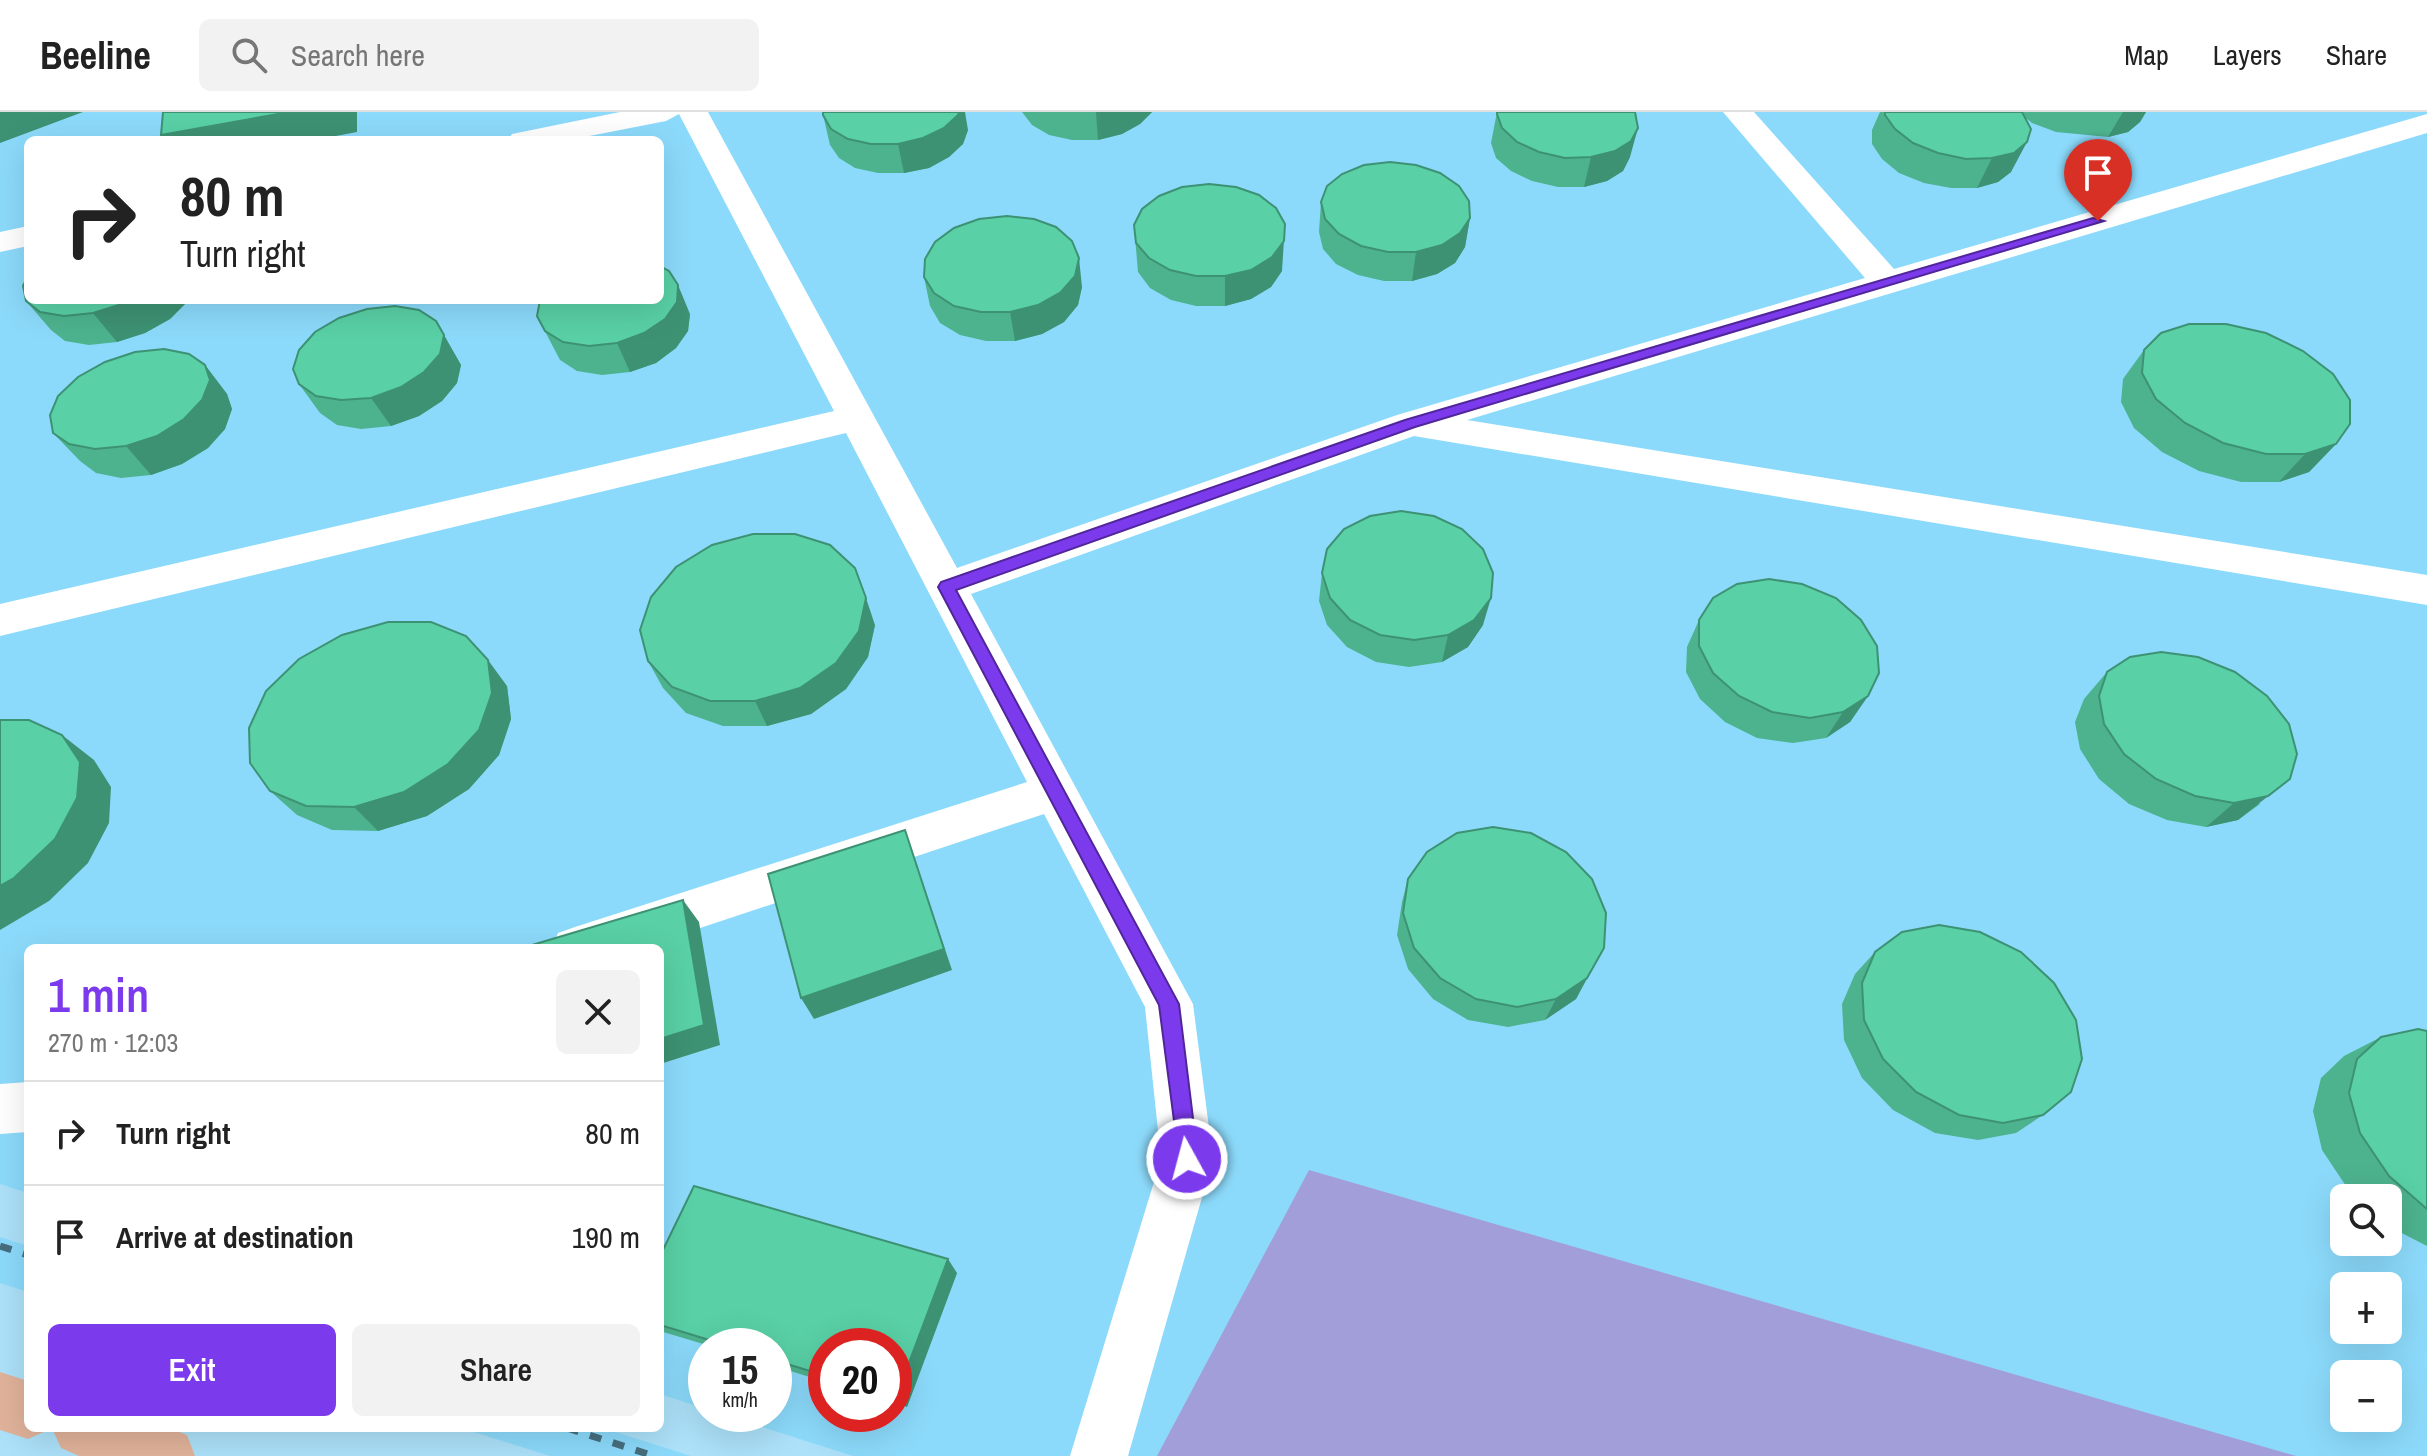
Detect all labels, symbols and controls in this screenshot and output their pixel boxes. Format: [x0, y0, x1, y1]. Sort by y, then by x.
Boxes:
search box [199, 19, 759, 91]
text: Beeline [40, 30, 151, 81]
icon: search [227, 33, 271, 77]
text: Search here [291, 35, 425, 75]
text: Map [2124, 36, 2169, 74]
text: Layers [2213, 36, 2282, 74]
text: Share [2326, 36, 2387, 74]
pin [2064, 139, 2132, 221]
icon: arrive [2076, 151, 2120, 195]
text: 80 m [180, 158, 285, 233]
icon: right [48, 168, 152, 272]
text: Turn right [180, 230, 305, 278]
text: 1 min [48, 962, 149, 1027]
button: close [556, 970, 640, 1054]
text: 270 m · 12:03 [48, 1025, 178, 1060]
icon: right [48, 1111, 92, 1155]
text: Turn right [116, 1113, 230, 1153]
text: 80 m [585, 1113, 640, 1153]
position arrow [1145, 1117, 1229, 1201]
map controls [2330, 1184, 2402, 1432]
button: search [2330, 1184, 2402, 1256]
icon: arrive [48, 1215, 92, 1259]
text: Arrive at destination [116, 1217, 354, 1257]
text: 190 m [572, 1217, 640, 1257]
button: + [2330, 1272, 2402, 1344]
button: Exit [48, 1324, 336, 1416]
button: Share [352, 1324, 640, 1416]
speed limit sign: 20 [808, 1328, 912, 1432]
text: 15 [722, 1343, 758, 1396]
button: − [2330, 1360, 2402, 1432]
text: km/h [722, 1386, 758, 1413]

